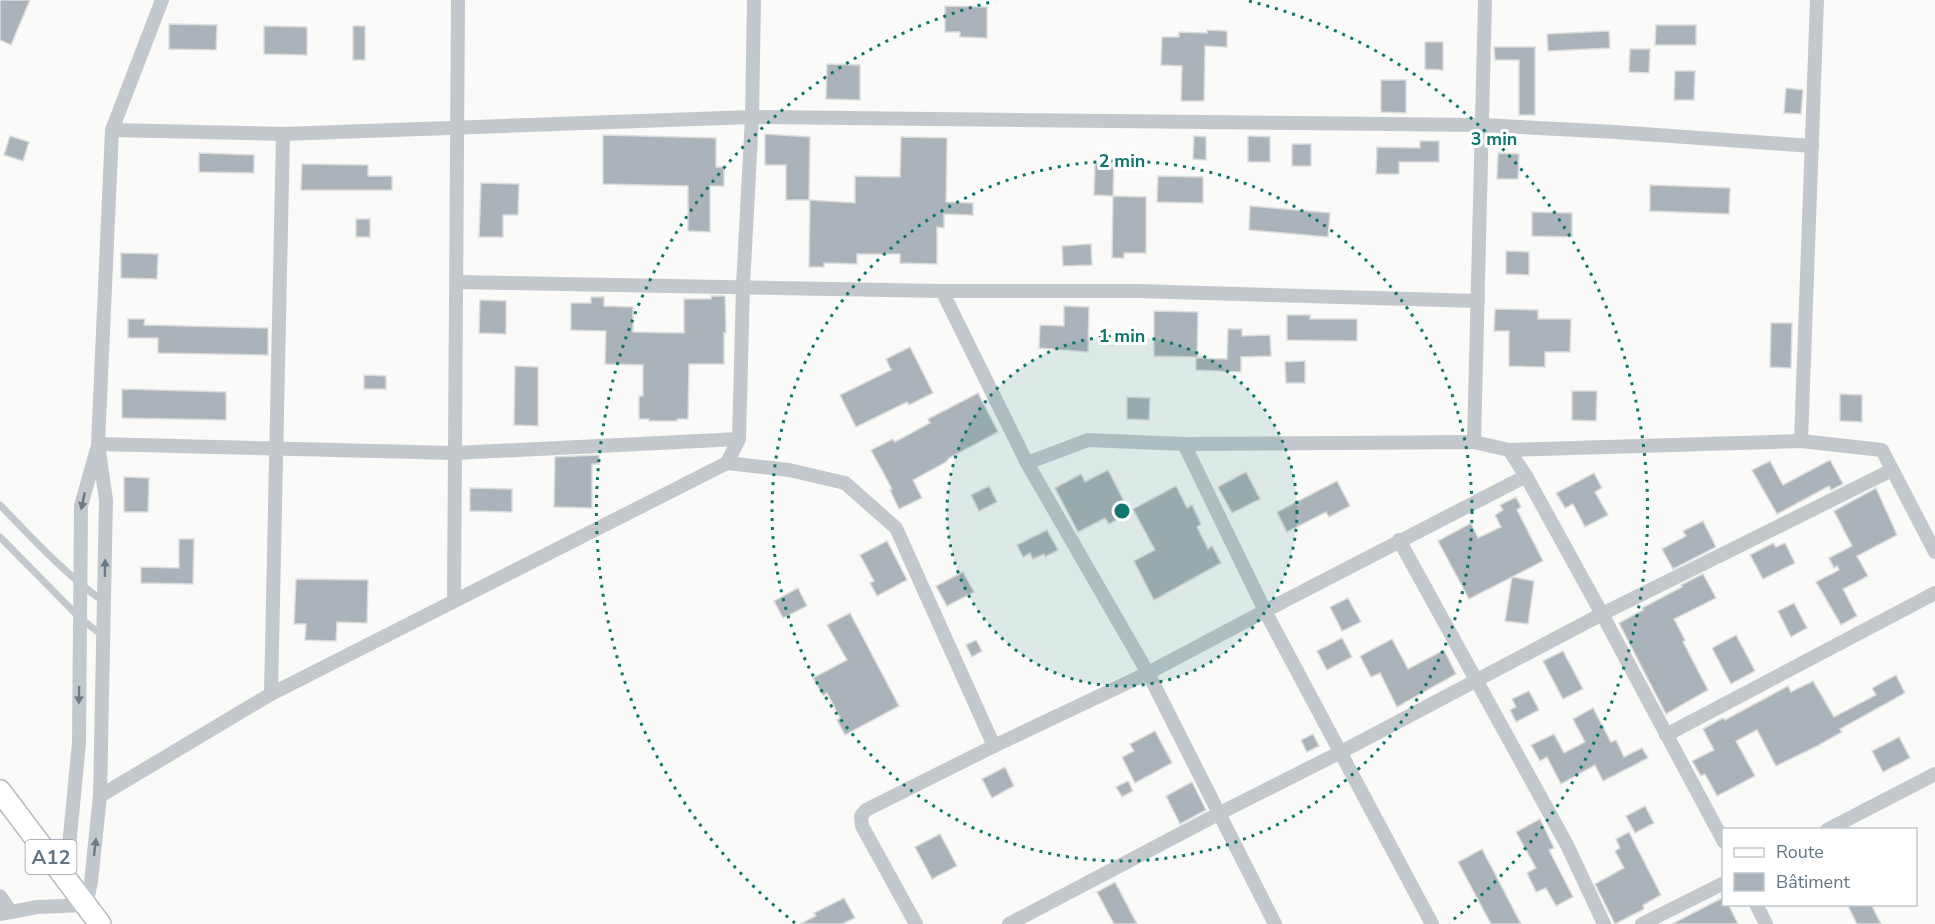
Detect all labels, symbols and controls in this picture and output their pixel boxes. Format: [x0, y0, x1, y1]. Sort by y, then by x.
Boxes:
text: 3 min [1471, 127, 1517, 151]
text: 2 min [1099, 149, 1145, 173]
text: 1 min [1099, 324, 1145, 348]
one-way arrow [77, 491, 87, 510]
centre of rings [1112, 501, 1132, 521]
one-way arrow [100, 559, 109, 578]
one-way arrow [74, 686, 84, 705]
legend [1722, 828, 1917, 906]
one-way arrow [90, 837, 100, 856]
road number: A12 [26, 840, 76, 874]
text: Route [1776, 840, 1824, 864]
text: Bâtiment [1776, 870, 1850, 894]

